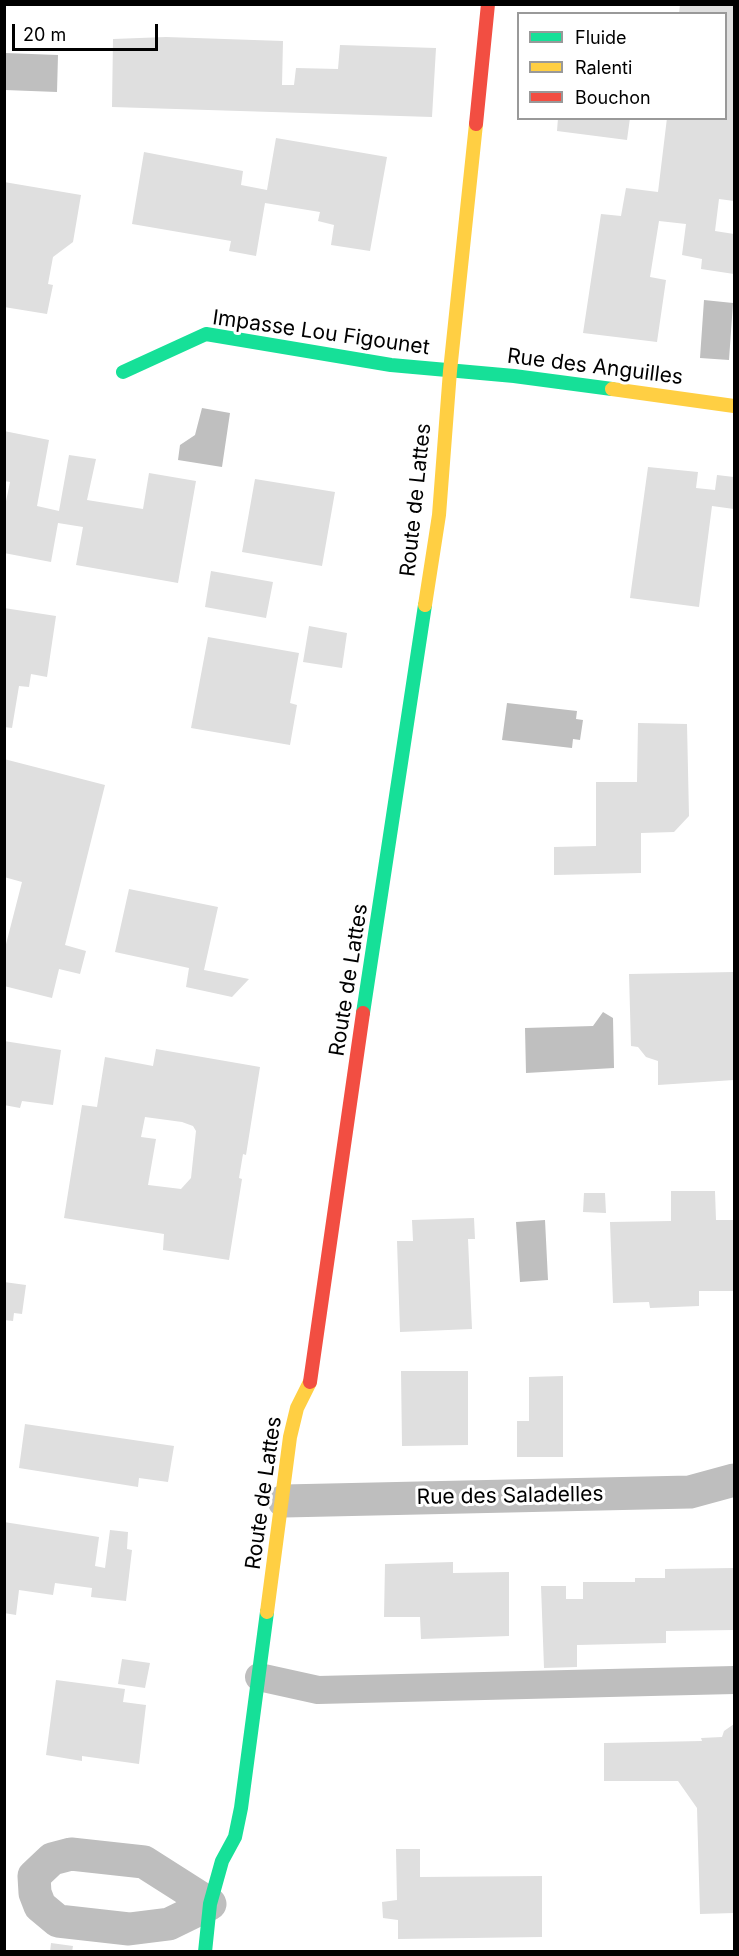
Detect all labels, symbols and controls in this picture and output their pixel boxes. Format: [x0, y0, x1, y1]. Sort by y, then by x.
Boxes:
scale bar [15, 12, 160, 50]
legend [517, 12, 727, 120]
text: 20 m [23, 24, 66, 45]
text: Fluide [575, 27, 627, 48]
text: Ralenti [575, 57, 632, 78]
text: Bouchon [575, 87, 651, 108]
street label: Impasse Lou Figounet [211, 305, 431, 361]
street label: Rue des Anguilles [506, 344, 684, 390]
street label: Route de Lattes [395, 422, 437, 578]
street label: Route de Lattes [325, 902, 373, 1058]
street label: Route de Lattes [241, 1415, 287, 1571]
street label: Rue des Saladelles [416, 1482, 604, 1510]

